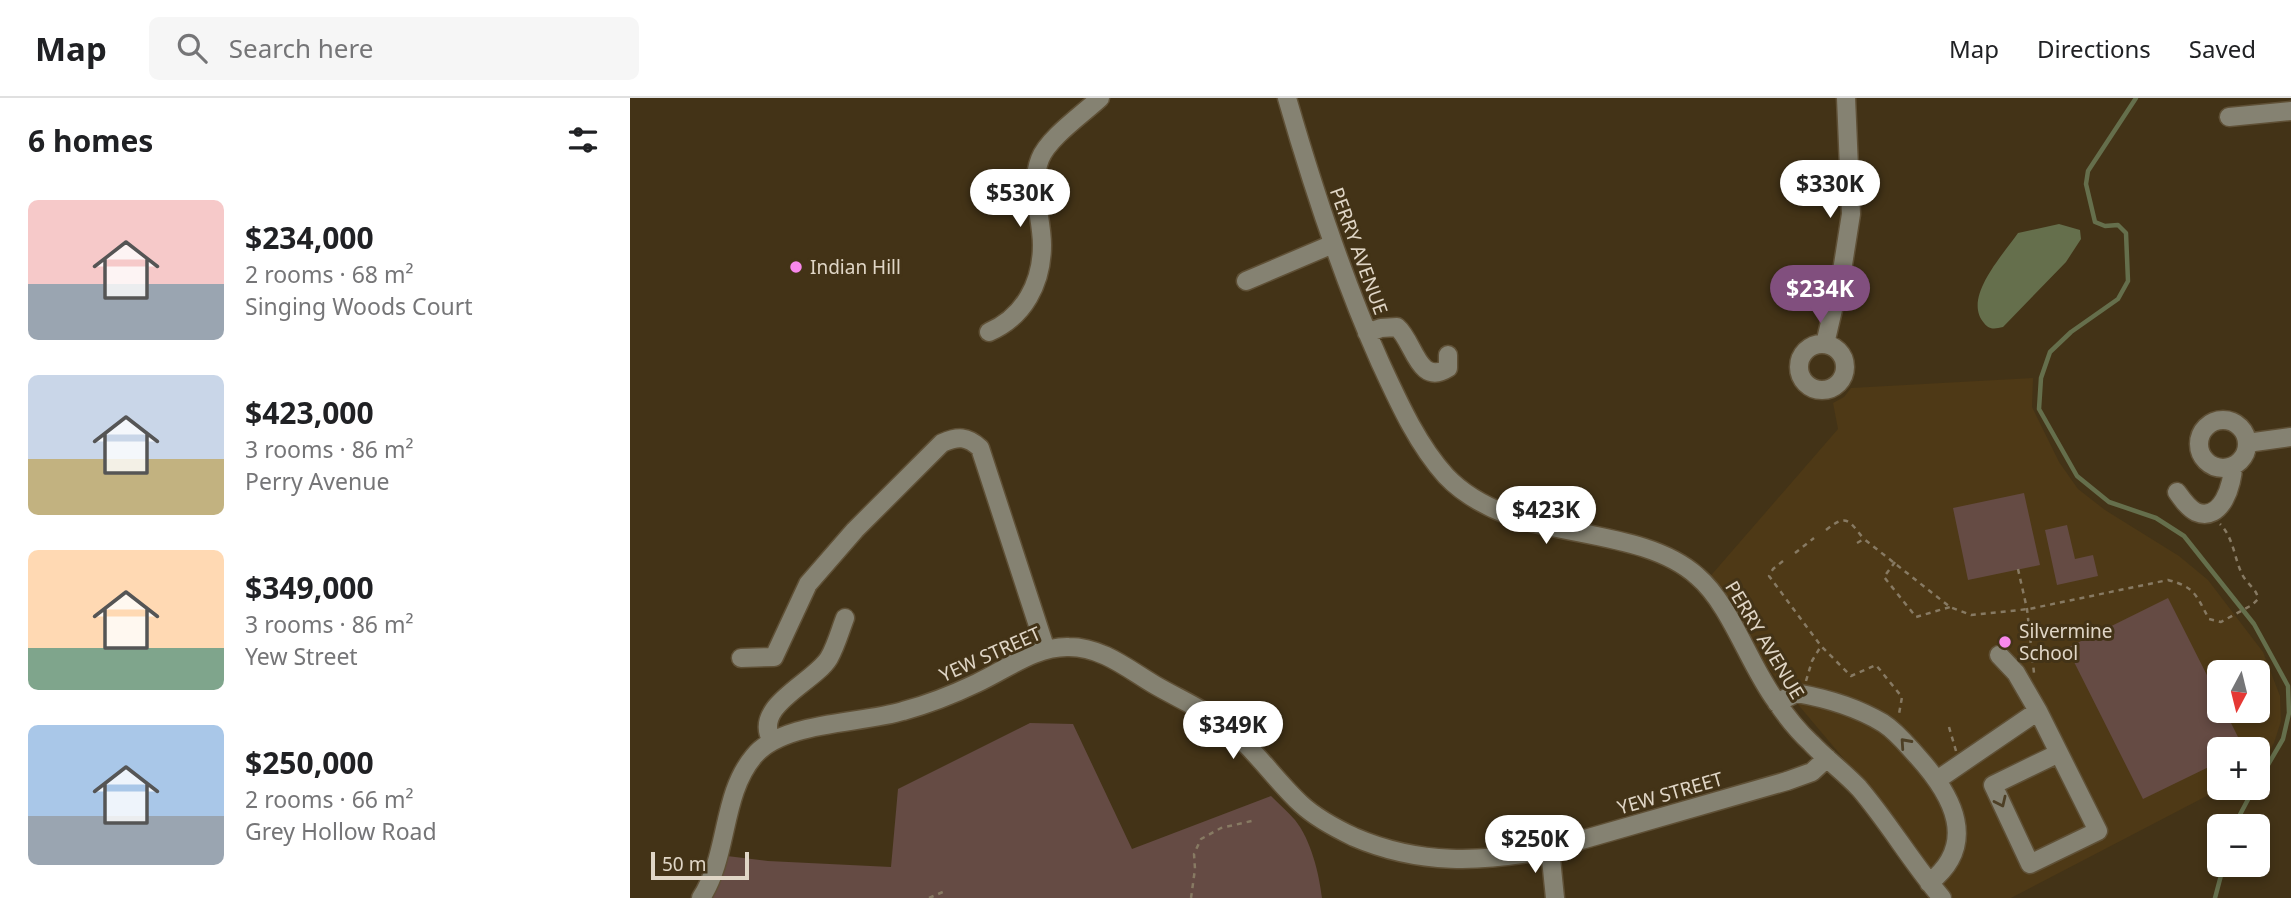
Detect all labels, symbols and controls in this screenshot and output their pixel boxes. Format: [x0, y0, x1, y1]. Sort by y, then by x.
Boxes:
search box [149, 17, 639, 80]
text: Map [35, 26, 107, 71]
icon: search [173, 29, 211, 67]
text: Search here [229, 30, 373, 66]
text: Map [1949, 32, 1999, 65]
text: Directions [2037, 32, 2151, 65]
text: Saved [2189, 32, 2256, 65]
text: 6 homes [28, 120, 153, 161]
icon: filters [564, 121, 602, 159]
pin: $330K [1781, 160, 1879, 220]
text: $330K [1796, 167, 1864, 199]
pin: $530K [971, 170, 1069, 229]
text: $530K [986, 176, 1054, 208]
street label: PERRY AVENUE [1324, 184, 1394, 318]
text: $234,000 [245, 217, 374, 258]
icon: home [84, 228, 168, 312]
place label: Indian Hill [810, 254, 901, 280]
text: 2 rooms · 68 m² [245, 258, 414, 290]
marker: Indian Hill [788, 259, 804, 275]
pin: $234K [1771, 266, 1869, 325]
text: $234K [1786, 272, 1854, 304]
text: Singing Woods Court [245, 290, 473, 322]
text: $423,000 [245, 392, 374, 433]
icon: home [84, 403, 168, 487]
text: 3 rooms · 86 m² [245, 433, 414, 465]
text: Perry Avenue [245, 465, 389, 497]
pin: $423K [1497, 486, 1595, 546]
text: $423K [1512, 493, 1580, 525]
text: $349,000 [245, 567, 374, 608]
street label: PERRY AVENUE [1719, 576, 1811, 704]
icon: home [84, 578, 168, 662]
text: 3 rooms · 86 m² [245, 608, 414, 640]
place label: Silvermine School [2019, 618, 2113, 666]
street label: YEW STREET [935, 620, 1045, 688]
marker: Silvermine School [1997, 634, 2013, 650]
text: Yew Street [245, 640, 358, 672]
north arrow [2207, 660, 2270, 723]
map controls [2207, 660, 2270, 877]
pin: $349K [1184, 702, 1282, 761]
text: $349K [1199, 708, 1267, 740]
button: + [2207, 737, 2270, 800]
one-way arrow [1901, 738, 1914, 751]
text: $250,000 [245, 742, 374, 783]
icon: home [84, 753, 168, 837]
street label: YEW STREET [1614, 765, 1726, 820]
text: 2 rooms · 66 m² [245, 783, 414, 815]
one-way arrow [1993, 795, 2007, 807]
button: − [2207, 814, 2270, 877]
text: Grey Hollow Road [245, 815, 437, 847]
pin: $250K [1486, 816, 1584, 875]
text: $250K [1501, 822, 1569, 854]
scale bar [651, 849, 749, 881]
text: 50 m [662, 851, 706, 877]

